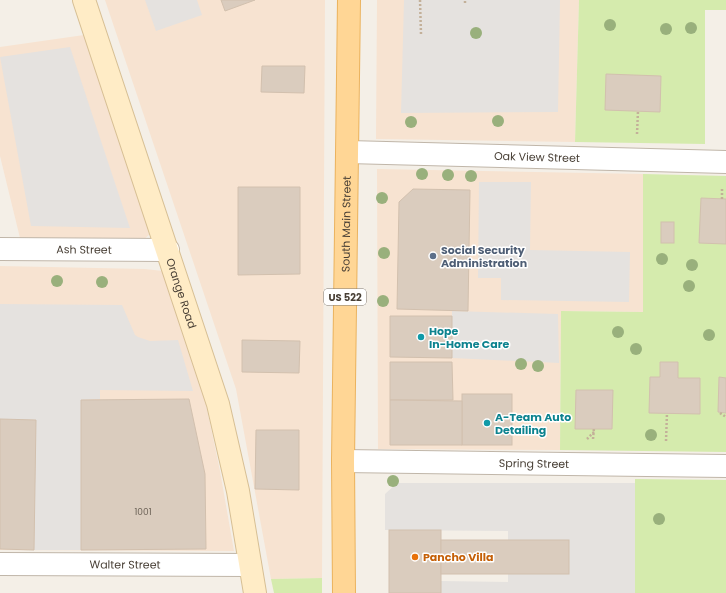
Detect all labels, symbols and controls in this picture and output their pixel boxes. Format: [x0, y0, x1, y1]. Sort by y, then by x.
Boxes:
street label: Oak View Street [494, 148, 580, 166]
street label: South Main Street [337, 176, 355, 272]
street label: Ash Street [56, 241, 112, 258]
place label: Social Security Administration [441, 242, 527, 271]
marker: Social Security Administration [428, 251, 438, 261]
street label: Orange Road [162, 256, 200, 330]
road number: US 522 [324, 289, 366, 305]
place label: Hope In-Home Care [429, 323, 509, 352]
marker: Hope In-Home Care [416, 332, 426, 342]
place label: A-Team Auto Detailing [495, 409, 571, 438]
marker: A-Team Auto Detailing [482, 418, 492, 428]
street label: Spring Street [499, 455, 569, 472]
house number: 1001 [134, 506, 152, 518]
place label: Pancho Villa [423, 549, 493, 565]
marker: Pancho Villa [410, 552, 420, 562]
street label: Walter Street [89, 556, 161, 573]

